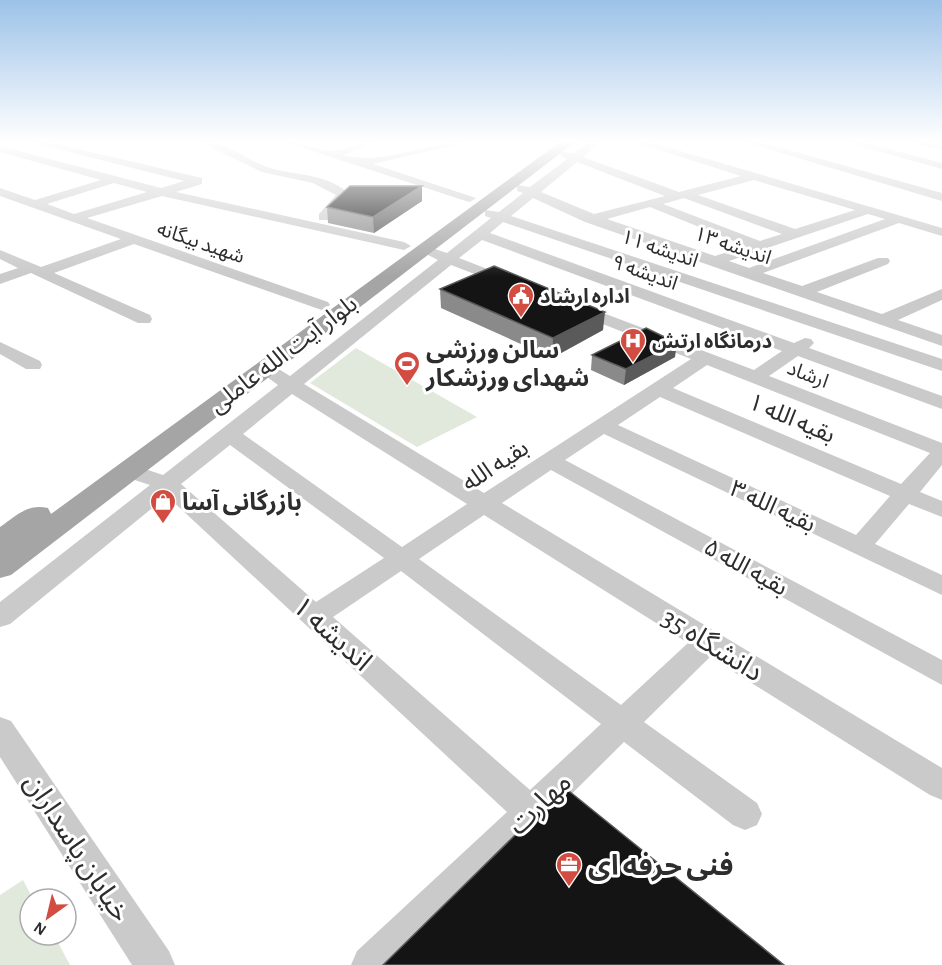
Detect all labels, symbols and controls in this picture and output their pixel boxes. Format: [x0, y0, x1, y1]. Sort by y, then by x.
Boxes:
street label: شهید بیگانه [154, 218, 247, 267]
street label: اندیشه ۱۳ [692, 224, 774, 268]
street label: اندیشه ۱۱ [619, 227, 701, 271]
street label: اندیشه ۹ [609, 252, 680, 294]
public building icon: اداره ارشاد [506, 281, 536, 319]
place label: اداره ارشاد [540, 287, 630, 308]
street label: بلوار آیت‌ الله عاملی [204, 290, 362, 419]
hospital icon: درمانگاه ارتش [618, 326, 648, 364]
place label: درمانگاه ارتش [652, 330, 772, 353]
place label: سالن ورزشی شهدای ورزشکار [425, 339, 589, 392]
sports icon: سالن ورزشی شهدای ورزشکار [392, 349, 422, 387]
street label: ارشاد [784, 358, 831, 393]
street label: بقیه الله ۱ [745, 390, 838, 448]
street label: بقیه الله [458, 436, 533, 496]
street label: بقیه الله ۳ [726, 477, 819, 537]
shop icon: بازرگانی آسا [148, 487, 178, 525]
place label: بازرگانی آسا [182, 489, 302, 516]
street label: بقیه الله ۵ [700, 535, 791, 601]
street label: اندیشه ۱ [287, 592, 377, 677]
street label: دانشگاه 35 [657, 603, 768, 687]
street label: مهارت [504, 768, 578, 841]
street label: خیابان پاسداران [16, 769, 134, 928]
office icon: فنی حرفه ای [554, 850, 584, 888]
place label: فنی حرفه ای [588, 851, 733, 882]
north arrow [18, 887, 78, 947]
text: N [31, 919, 49, 938]

